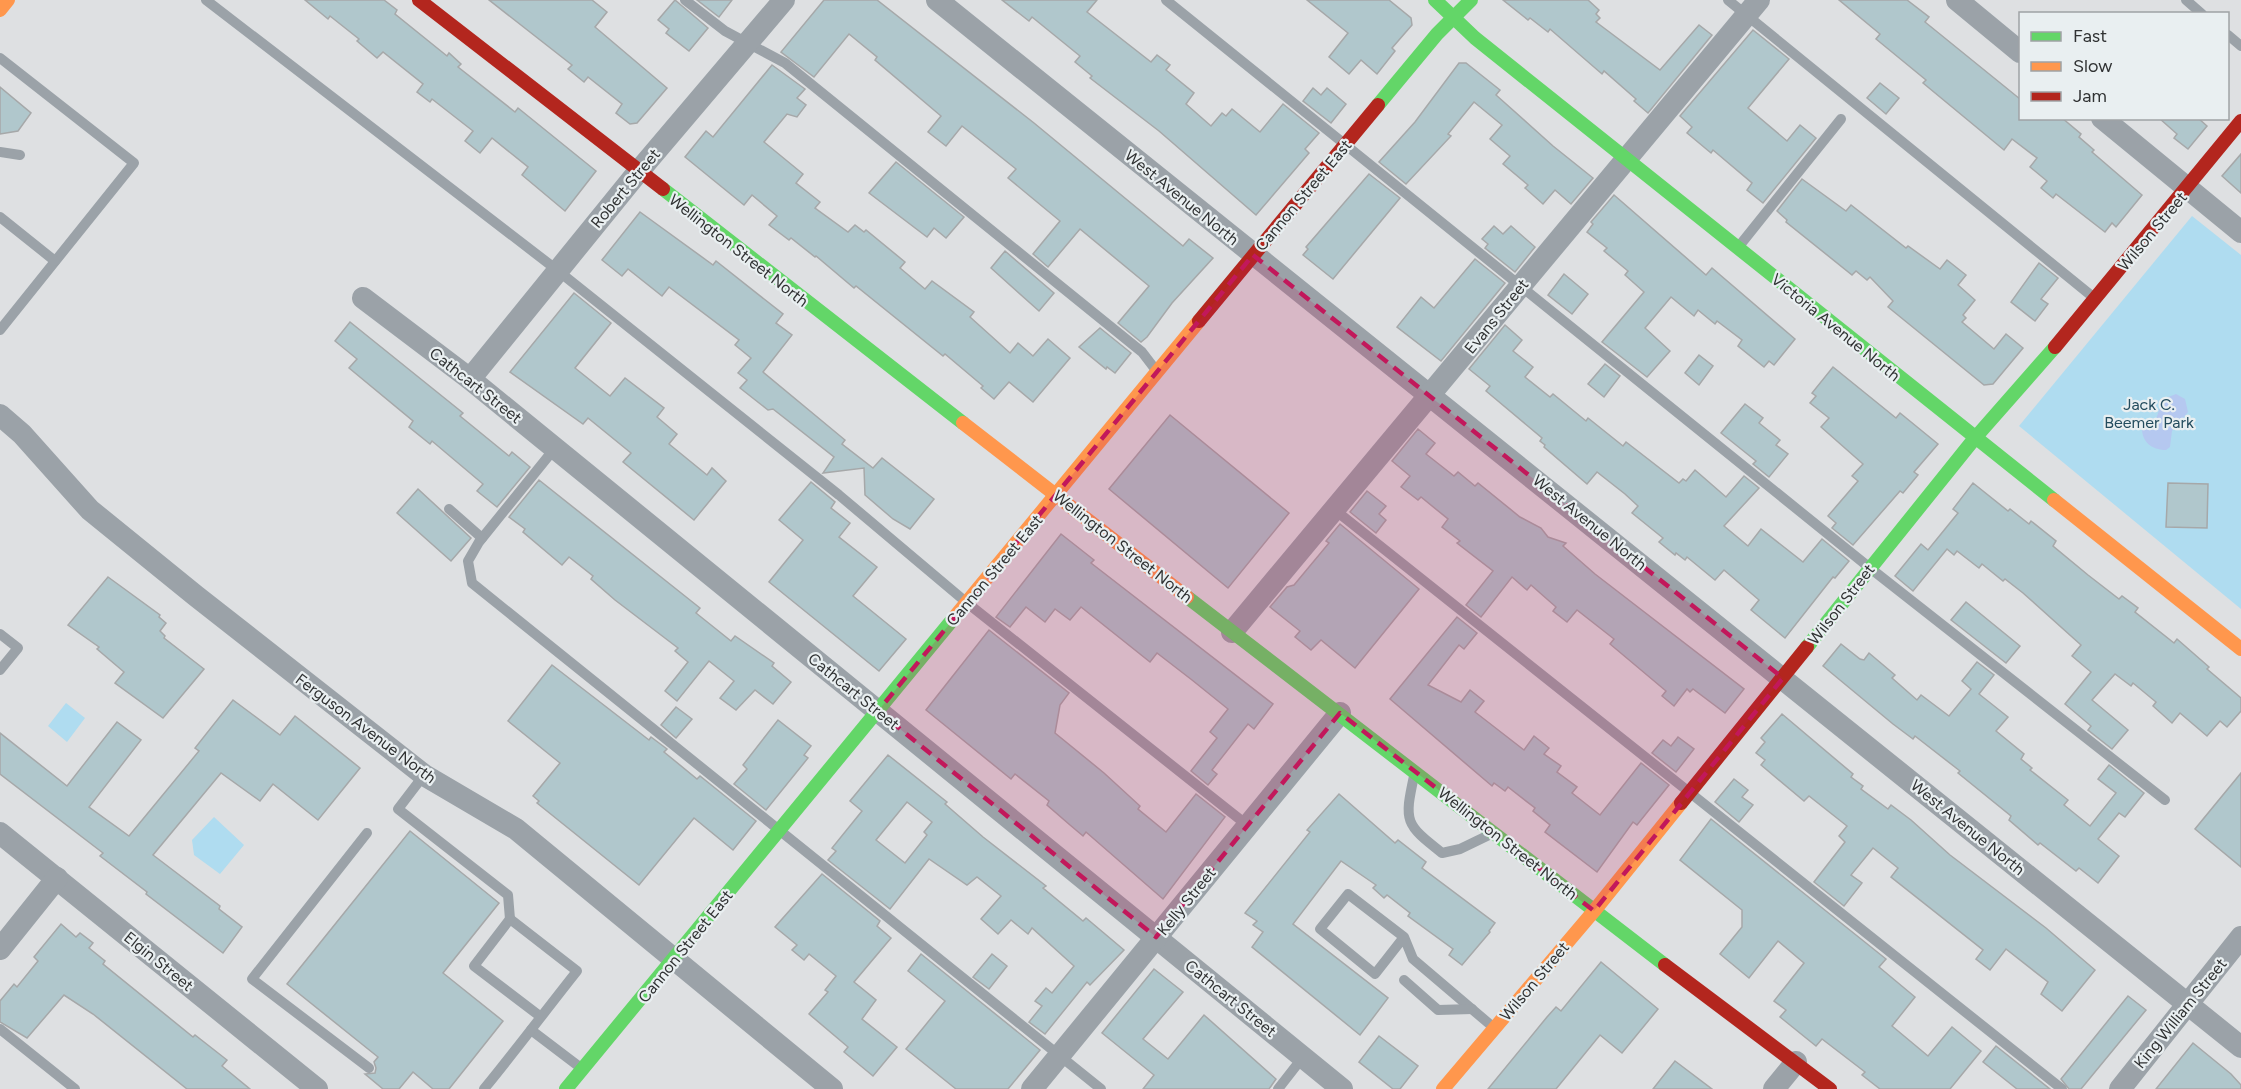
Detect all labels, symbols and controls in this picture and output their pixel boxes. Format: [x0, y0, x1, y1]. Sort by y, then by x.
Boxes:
legend [2019, 12, 2229, 120]
text: Fast [2073, 25, 2107, 47]
text: Slow [2073, 55, 2112, 77]
text: Jam [2073, 85, 2107, 107]
street label: Cannon Street East [1251, 136, 1356, 255]
street label: Robert Street [587, 145, 664, 232]
street label: West Avenue North [1121, 146, 1243, 249]
street label: Wilson Street [2114, 188, 2191, 275]
street label: Wellington Street North [665, 190, 812, 311]
street label: Victoria Avenue North [1767, 270, 1904, 385]
street label: Evans Street [1460, 275, 1532, 358]
street label: Cathcart Street [426, 344, 526, 427]
park label: Jack C. Beemer Park [2104, 395, 2194, 432]
street label: West Avenue North [1529, 471, 1651, 574]
street label: Wellington Street North [1049, 486, 1196, 607]
street label: Cannon Street East [942, 511, 1047, 630]
street label: Wilson Street [1804, 560, 1879, 648]
street label: Cathcart Street [804, 649, 903, 734]
street label: Ferguson Avenue North [292, 669, 440, 787]
street label: West Avenue North [1907, 776, 2029, 879]
street label: Wellington Street North [1434, 783, 1581, 904]
street label: Kelly Street [1153, 863, 1220, 939]
street label: Cannon Street East [634, 886, 737, 1007]
street label: Elgin Street [120, 928, 197, 995]
street label: Wilson Street [1496, 938, 1573, 1025]
street label: King William Street [2130, 954, 2231, 1072]
street label: Cathcart Street [1181, 956, 1280, 1041]

